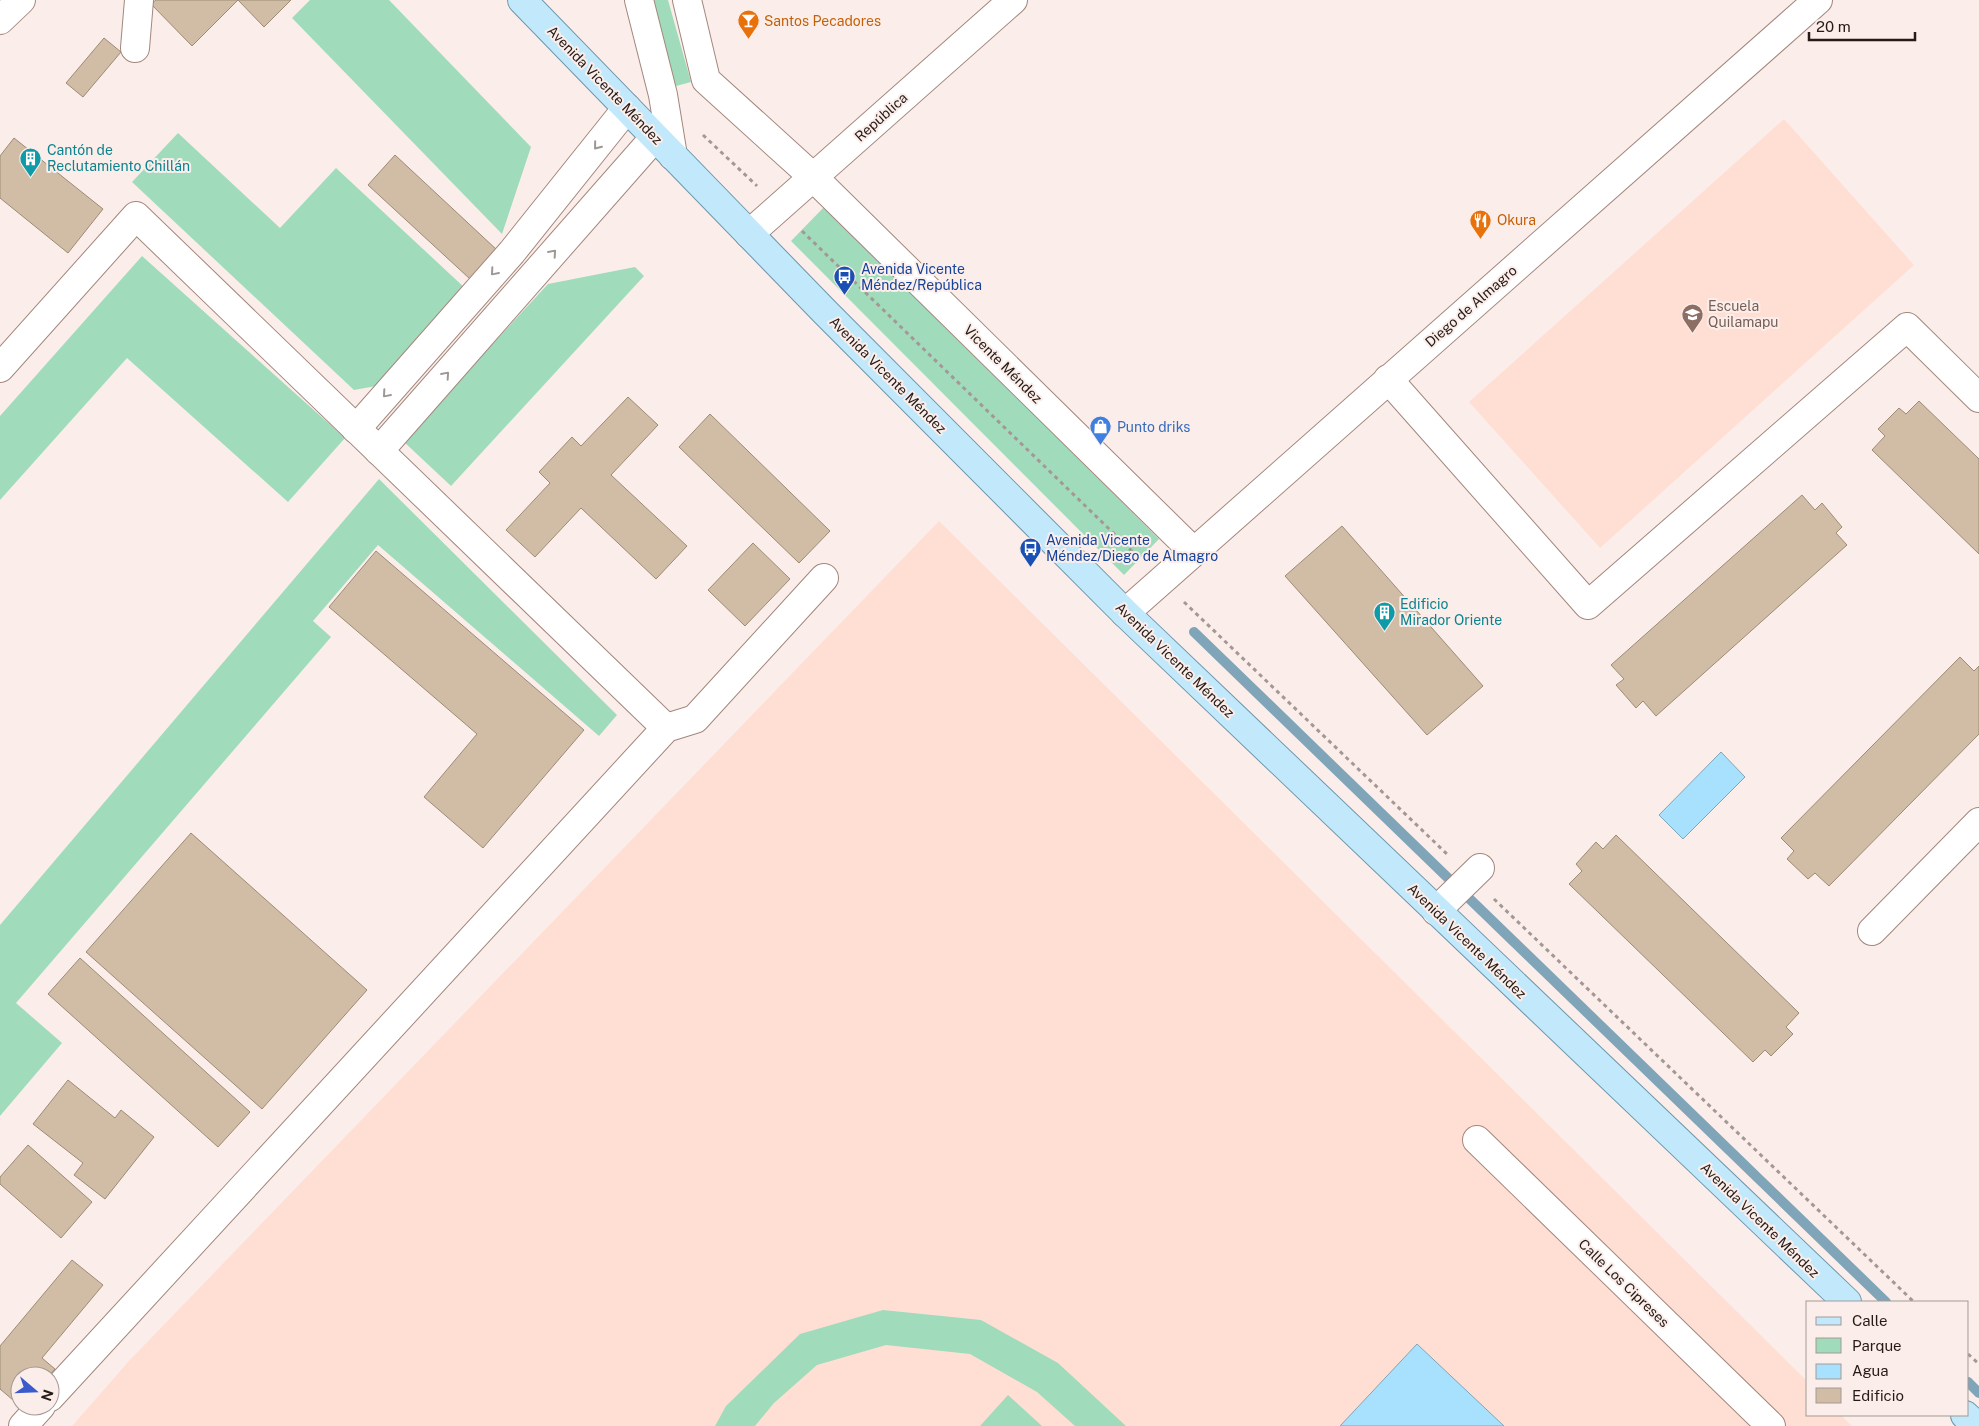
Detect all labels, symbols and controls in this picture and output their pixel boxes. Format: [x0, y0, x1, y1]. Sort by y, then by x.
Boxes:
bar icon: Santos Pecadores [736, 9, 760, 40]
scale bar [1809, 10, 1915, 42]
place label: Santos Pecadores [764, 13, 881, 29]
text: 20 m [1816, 18, 1851, 35]
street label: Avenida Vicente Méndez [544, 22, 666, 148]
street label: República [852, 89, 910, 145]
one-way arrow [594, 140, 602, 149]
place label: Cantón de Reclutamiento Chillán [47, 142, 190, 174]
building icon: Cantón de Reclutamiento Chillán [19, 146, 43, 177]
restaurant icon: Okura [1469, 208, 1493, 239]
place label: Okura [1497, 212, 1536, 228]
one-way arrow [547, 249, 556, 258]
place label: Avenida Vicente Méndez/República [861, 261, 982, 293]
street label: Diego de Almagro [1422, 262, 1520, 350]
bus stop icon: Avenida Vicente Méndez/República [833, 265, 857, 296]
one-way arrow [491, 267, 500, 276]
place label: Escuela Quilamapu [1708, 298, 1778, 330]
school or university icon: Escuela Quilamapu [1680, 302, 1704, 333]
street label: Avenida Vicente Méndez [826, 313, 950, 437]
street label: Vicente Méndez [961, 322, 1046, 407]
one-way arrow [440, 371, 449, 380]
one-way arrow [383, 389, 392, 398]
shop icon: Punto driks [1089, 415, 1113, 446]
place label: Punto driks [1117, 419, 1190, 435]
place label: Avenida Vicente Méndez/Diego de Almagro [1046, 532, 1218, 564]
bus stop icon: Avenida Vicente Méndez/Diego de Almagro [1018, 536, 1042, 567]
place label: Edificio Mirador Oriente [1400, 596, 1502, 628]
street label: Avenida Vicente Méndez [1112, 599, 1238, 721]
building icon: Edificio Mirador Oriente [1372, 600, 1396, 631]
street label: Avenida Vicente Méndez [1404, 880, 1530, 1002]
street label: Avenida Vicente Méndez [1697, 1159, 1823, 1281]
street label: Calle Los Cipreses [1575, 1236, 1673, 1330]
legend [1806, 1301, 1969, 1416]
text: Calle [1852, 1312, 1888, 1329]
text: Parque [1852, 1337, 1902, 1354]
text: Agua [1852, 1362, 1889, 1379]
north arrow [10, 1366, 60, 1416]
text: N [38, 1387, 57, 1403]
text: Edificio [1852, 1387, 1904, 1404]

